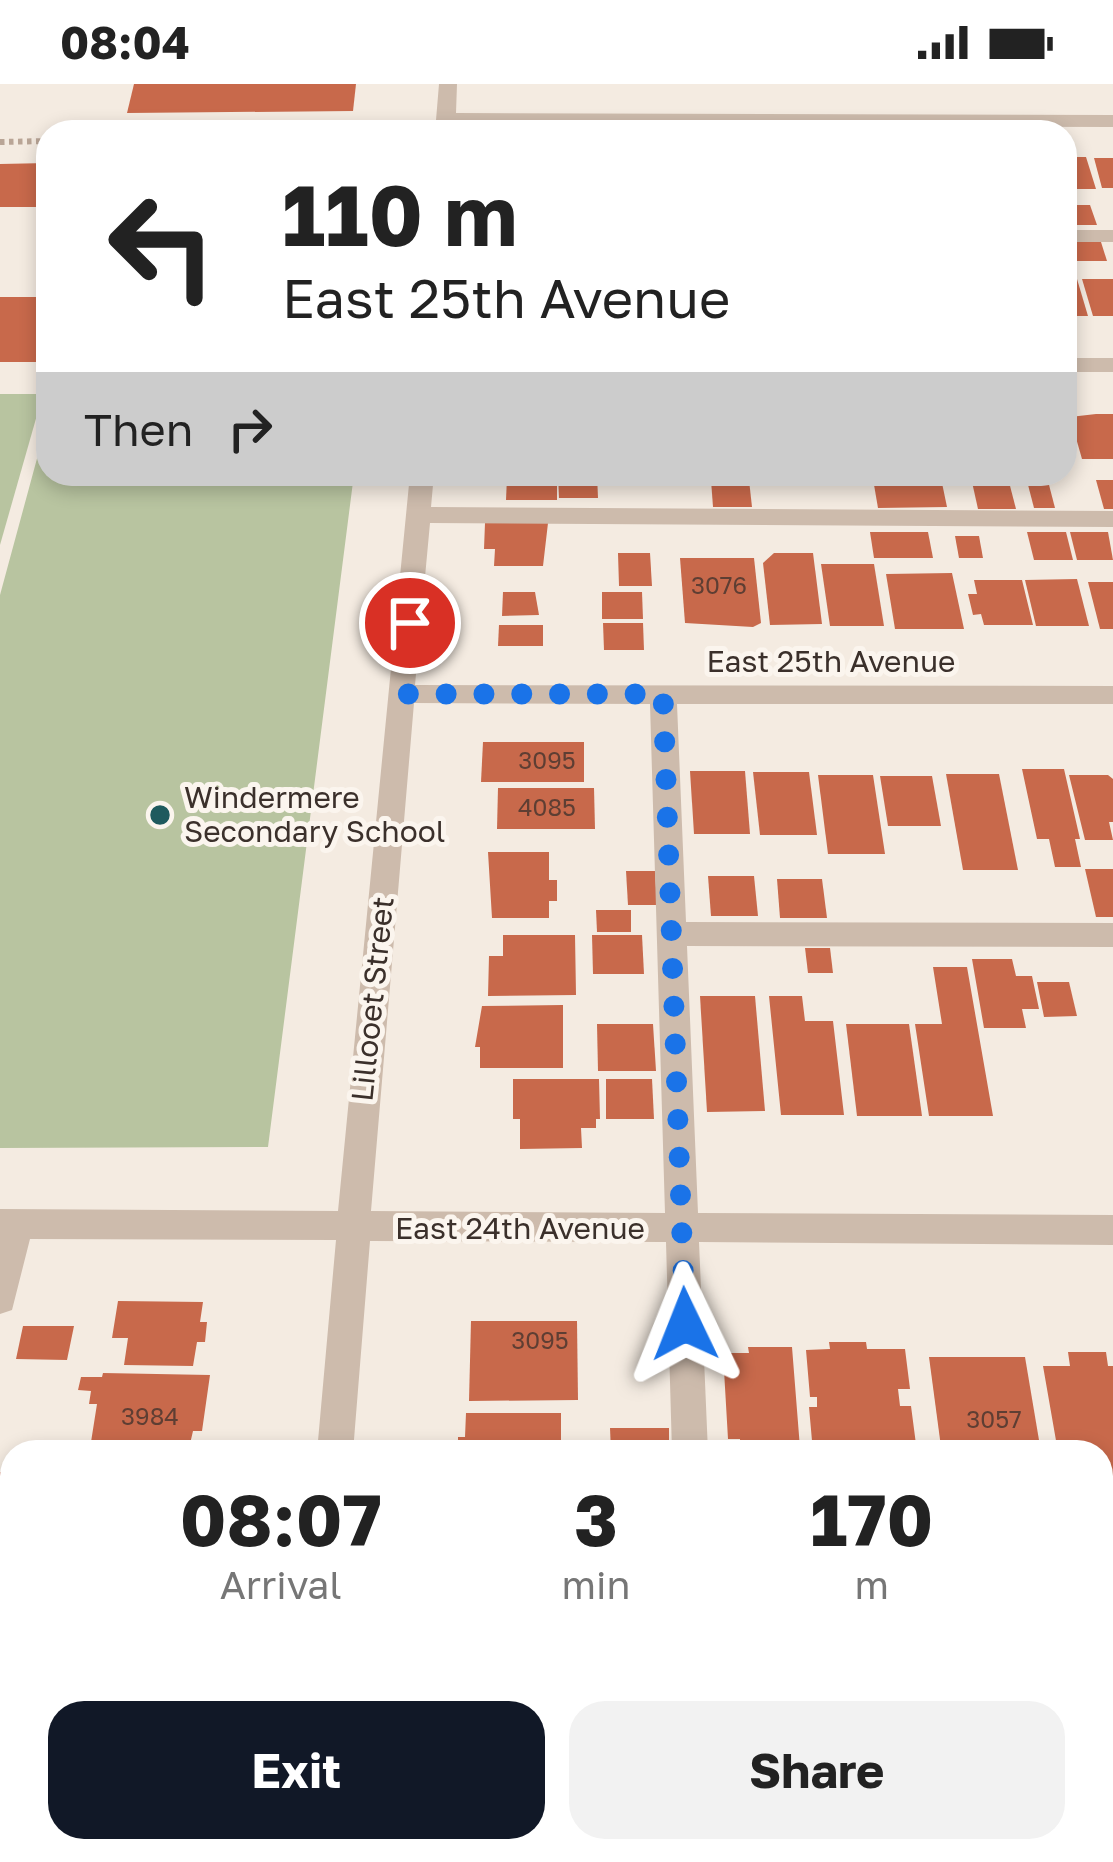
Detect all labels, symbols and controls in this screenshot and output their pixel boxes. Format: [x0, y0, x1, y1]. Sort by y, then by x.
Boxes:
text: 08:04 [60, 15, 190, 69]
text: 110 m [282, 164, 518, 264]
icon: left [84, 168, 240, 324]
text: East 25th Avenue [282, 265, 730, 330]
icon: right [217, 396, 283, 462]
text: Then [84, 402, 193, 456]
house number: 3076 [691, 570, 747, 599]
pin [359, 572, 461, 674]
icon: arrive [377, 590, 443, 656]
street label: East 25th Avenue [707, 643, 956, 679]
house number: 3095 [518, 745, 576, 774]
place label: Windermere Secondary School [184, 779, 445, 849]
house number: 4085 [518, 792, 576, 821]
marker: Windermere Secondary School [147, 802, 173, 828]
street label: Lillooet Street [343, 895, 401, 1103]
street label: East 24th Avenue [395, 1210, 645, 1246]
position arrow [622, 1261, 748, 1387]
house number: 3095 [511, 1325, 569, 1354]
house number: 3984 [121, 1401, 179, 1430]
house number: 3057 [966, 1404, 1022, 1433]
text: 08:07 [180, 1475, 382, 1562]
text: 3 [574, 1475, 618, 1562]
text: 170 [810, 1475, 933, 1562]
text: Arrival [220, 1561, 342, 1608]
text: min [561, 1561, 630, 1608]
text: m [854, 1561, 889, 1608]
button: Exit [48, 1701, 545, 1839]
button: Share [569, 1701, 1065, 1839]

